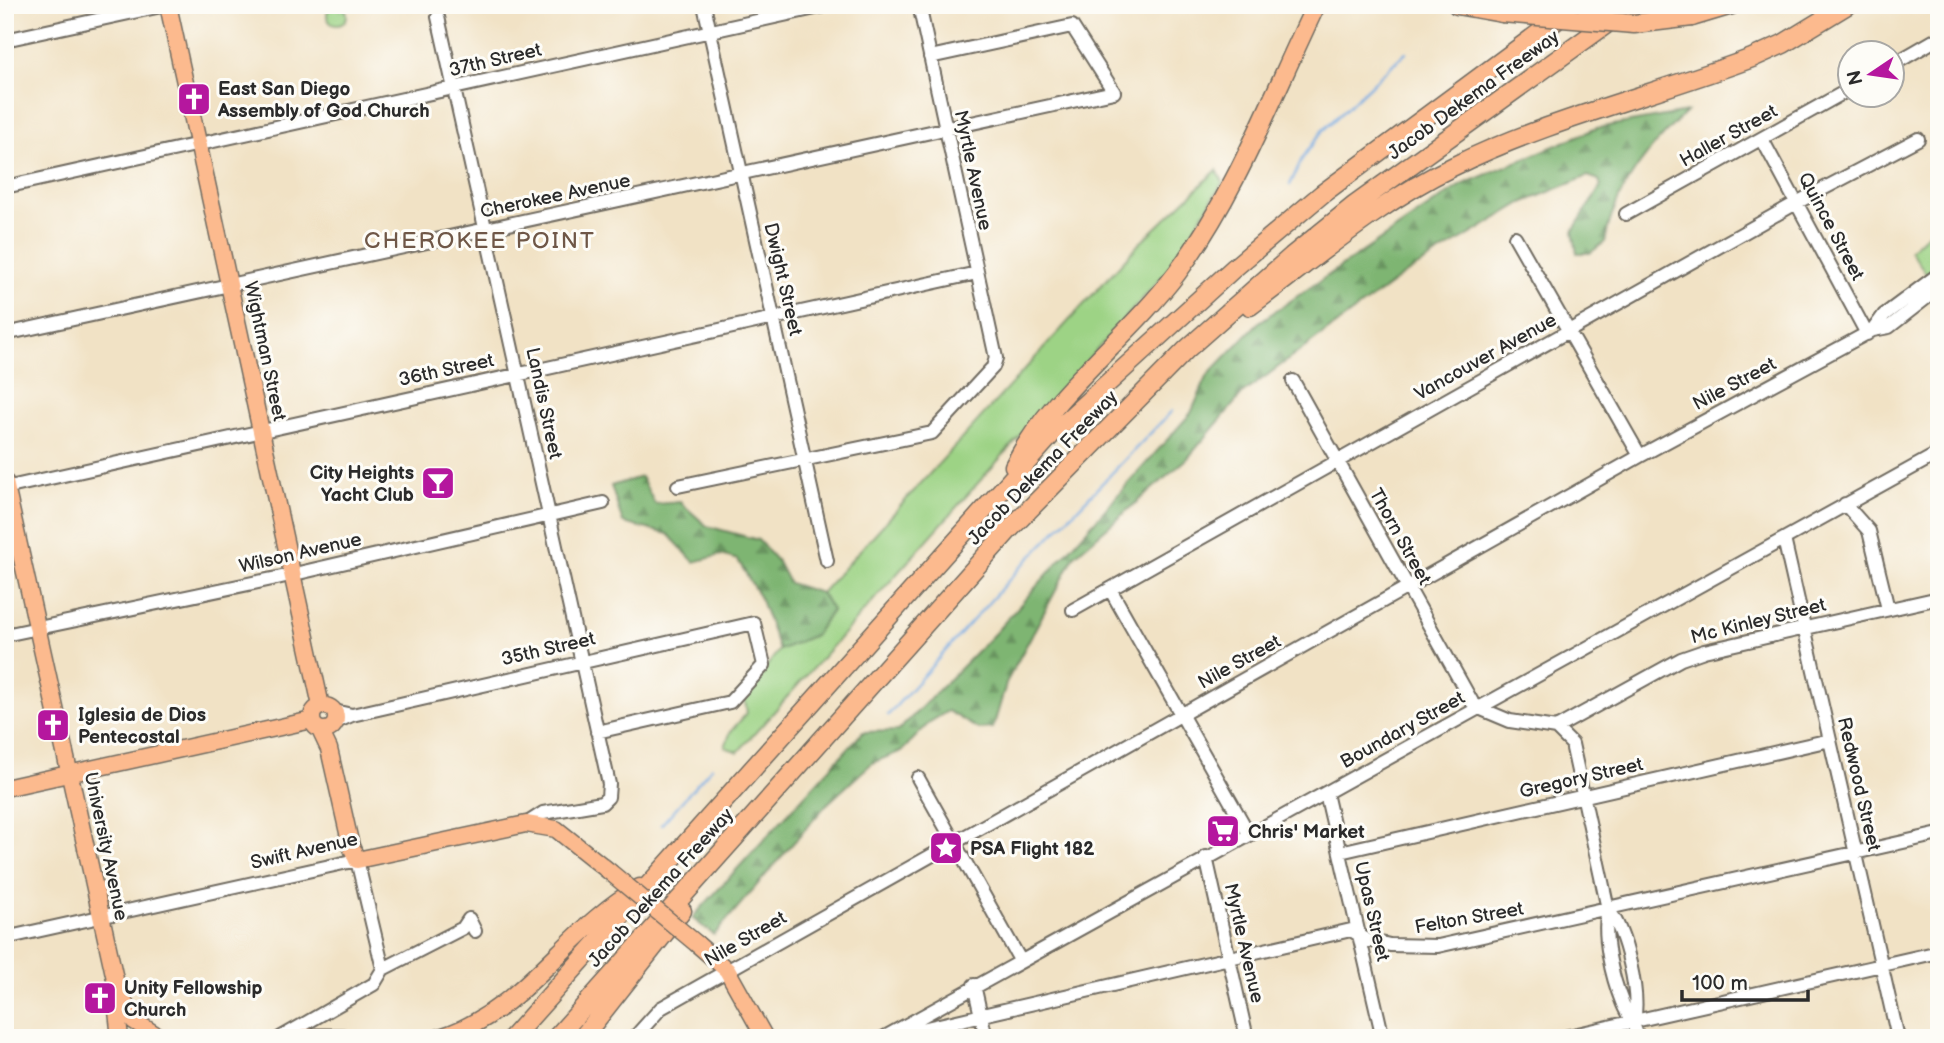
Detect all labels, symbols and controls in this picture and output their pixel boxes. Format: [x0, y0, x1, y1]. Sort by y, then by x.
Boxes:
street label: Jacob Dekema Freeway [1384, 25, 1564, 165]
north arrow [1836, 38, 1906, 108]
street label: 37th Street [447, 39, 544, 82]
text: N [1843, 68, 1869, 87]
place label: East San Diego Assembly of God Church [217, 78, 430, 123]
church icon: East San Diego Assembly of God Church [175, 80, 213, 118]
street label: Haller Street [1676, 100, 1782, 173]
street label: Myrtle Avenue [949, 108, 996, 232]
street label: Cherokee Avenue [478, 169, 633, 224]
street label: Quince Street [1793, 169, 1869, 285]
street label: Dwight Street [758, 221, 807, 338]
district label: CHEROKEE POINT [364, 227, 596, 255]
street label: Wightman Street [238, 279, 291, 423]
street label: Vancouver Avenue [1411, 309, 1561, 406]
street label: Landis Street [520, 345, 567, 461]
street label: 36th Street [397, 349, 496, 392]
street label: Nile Street [1689, 353, 1780, 416]
street label: Jacob Dekema Freeway [963, 386, 1123, 550]
place label: City Heights Yacht Club [310, 462, 414, 507]
bar icon: City Heights Yacht Club [419, 464, 457, 502]
street label: Thorn Street [1364, 484, 1436, 589]
street label: Wilson Avenue [237, 528, 364, 579]
street label: Mc Kinley Street [1688, 594, 1829, 649]
street label: 35th Street [499, 627, 598, 671]
street label: Nile Street [1194, 630, 1285, 694]
street label: Boundary Street [1337, 687, 1469, 774]
place label: Iglesia de Dios Pentecostal [78, 704, 206, 749]
church icon: Iglesia de Dios Pentecostal [34, 706, 72, 744]
street label: Redwood Street [1832, 715, 1885, 854]
street label: Gregory Street [1517, 753, 1645, 804]
street label: University Avenue [79, 770, 133, 923]
street label: Jacob Dekema Freeway [584, 803, 739, 972]
supermarket icon: Chris' Market [1204, 812, 1242, 850]
place label: Chris' Market [1248, 821, 1365, 844]
street label: Swift Avenue [249, 828, 360, 875]
place icon: PSA Flight 182 [927, 829, 965, 867]
place label: PSA Flight 182 [970, 838, 1095, 861]
street label: Upas Street [1349, 859, 1394, 964]
street label: Myrtle Avenue [1219, 881, 1268, 1005]
street label: Felton Street [1413, 898, 1526, 939]
street label: Nile Street [701, 906, 791, 972]
scale bar [1682, 959, 1808, 1003]
text: 100 m [1692, 971, 1748, 996]
place label: Unity Fellowship Church [124, 977, 262, 1022]
church icon: Unity Fellowship Church [81, 979, 119, 1017]

